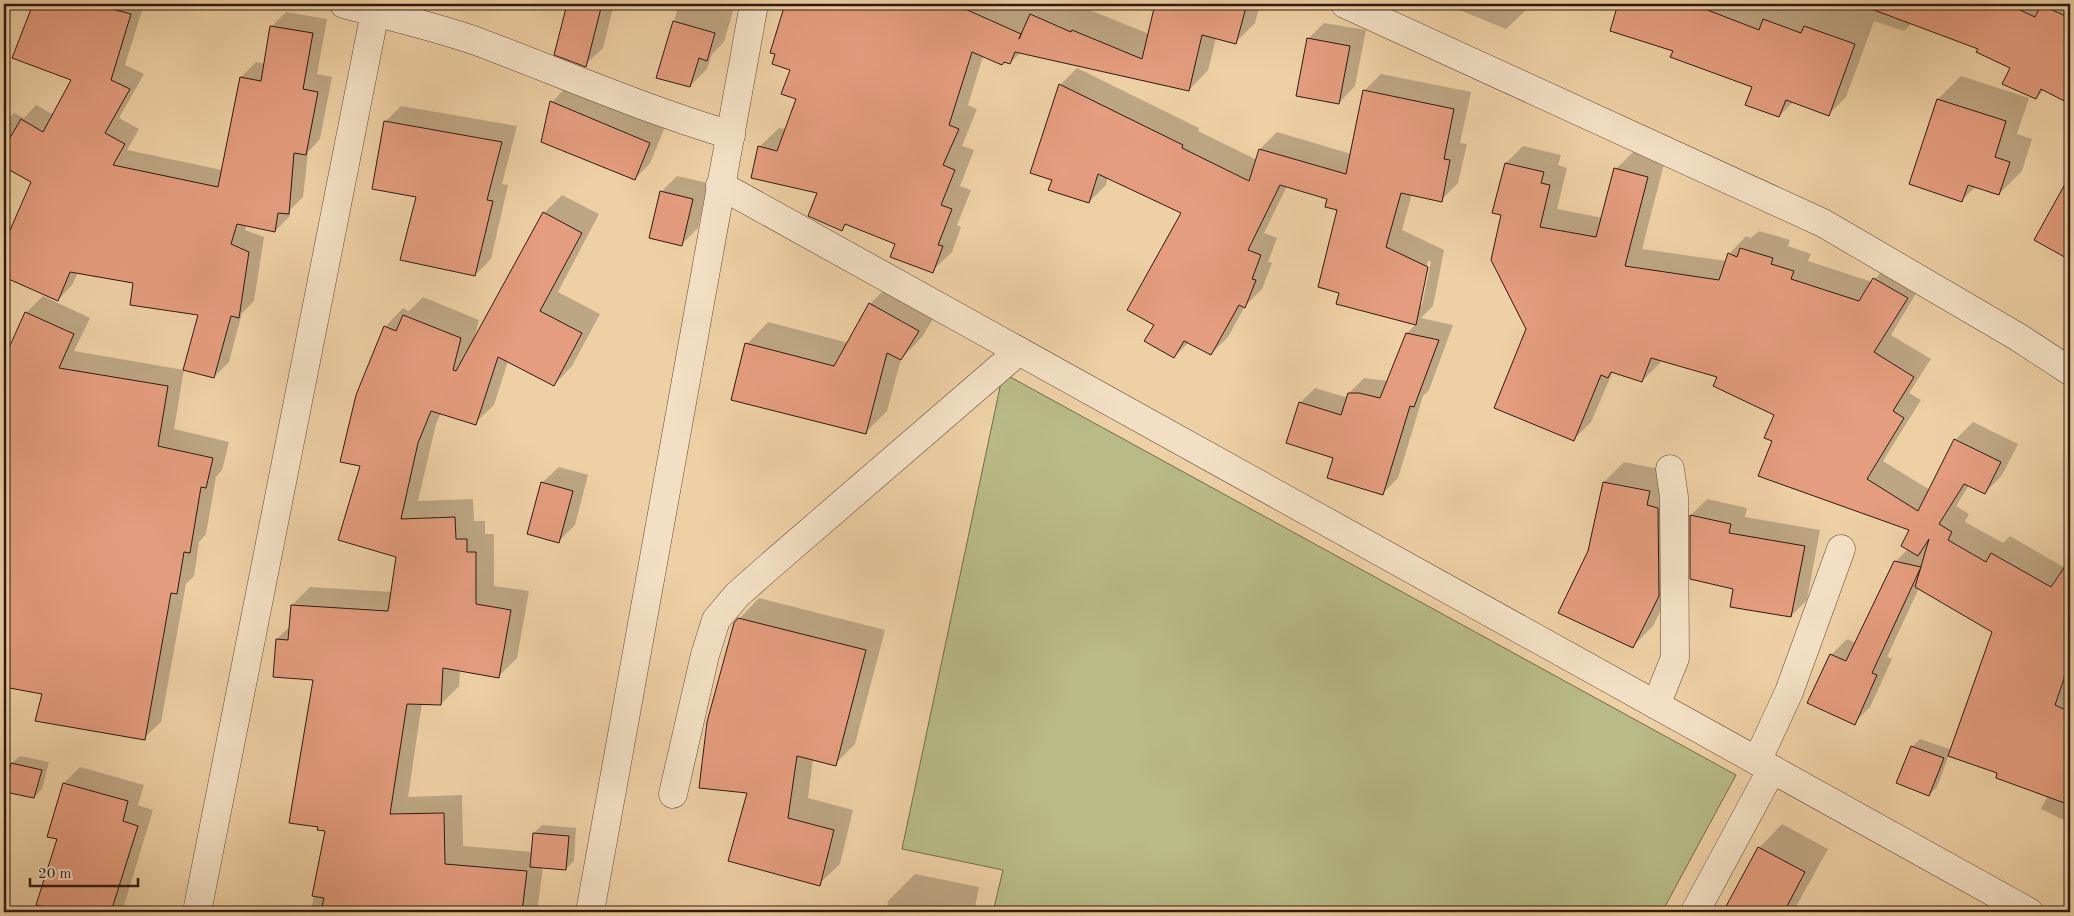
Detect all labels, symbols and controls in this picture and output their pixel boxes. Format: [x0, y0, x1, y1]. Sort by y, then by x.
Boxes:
scale bar [30, 856, 138, 888]
text: 20 m [38, 867, 72, 882]

